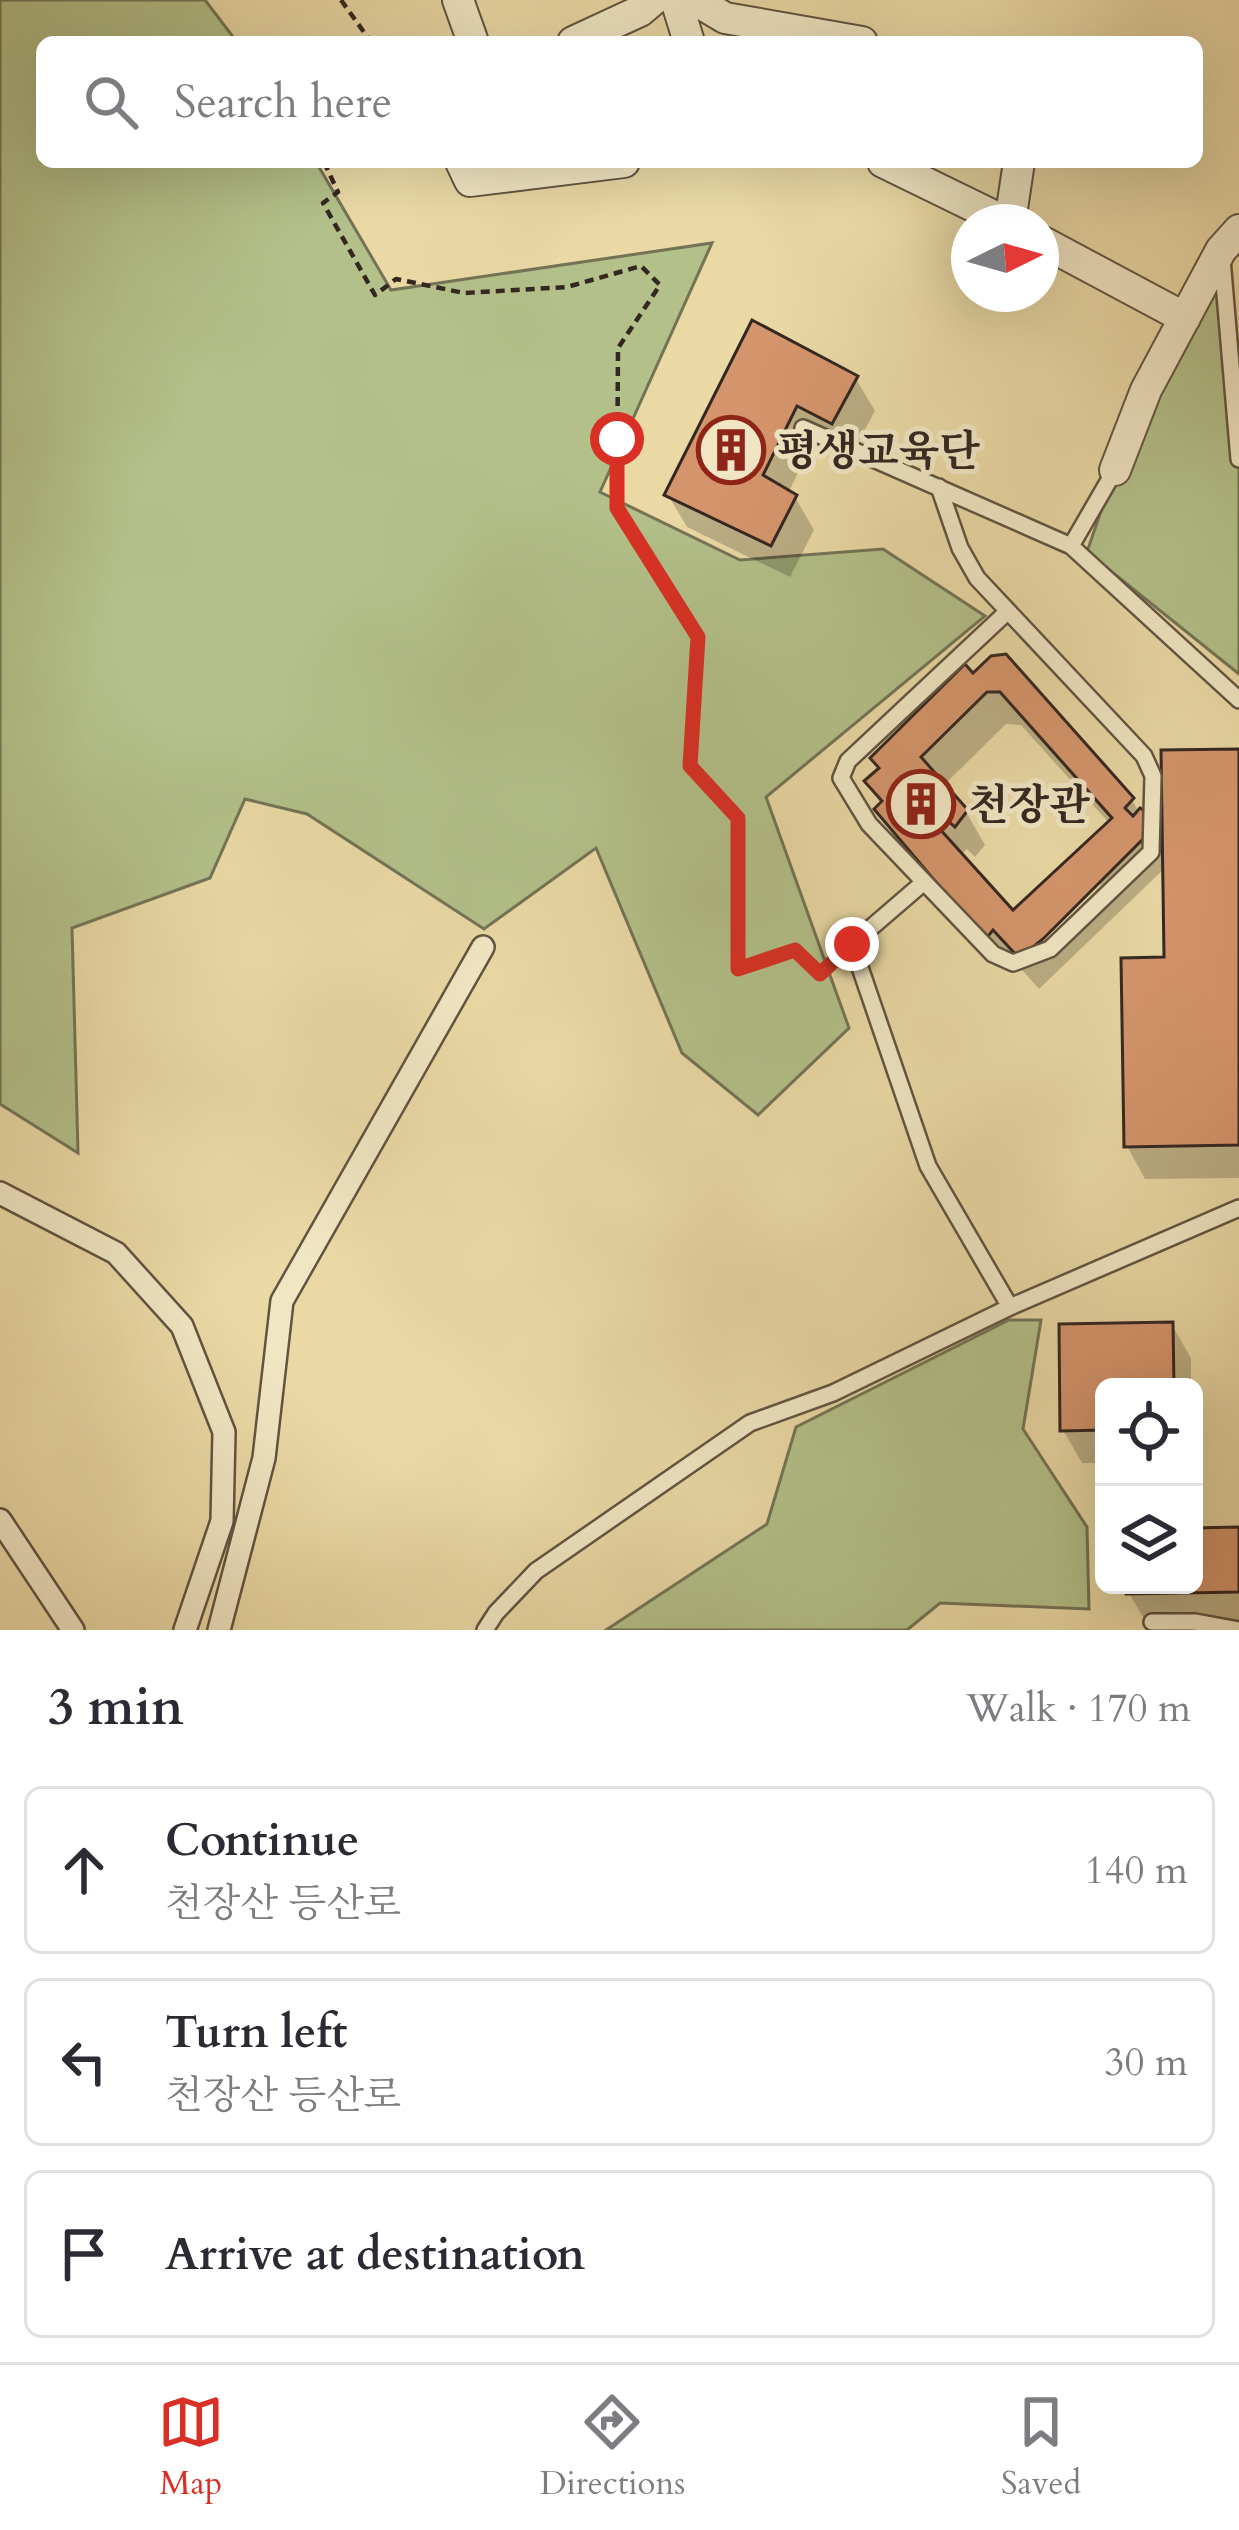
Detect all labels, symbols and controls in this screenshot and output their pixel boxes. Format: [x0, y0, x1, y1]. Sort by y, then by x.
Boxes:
search box [36, 36, 1203, 168]
icon: search [78, 69, 144, 135]
text: Search here [174, 72, 392, 133]
north arrow [951, 204, 1059, 312]
route start [590, 412, 644, 466]
building icon: 평생교육단 [696, 415, 766, 485]
place label: 평생교육단 [777, 423, 980, 480]
building icon: 천장관 [886, 769, 956, 839]
place label: 천장관 [968, 777, 1090, 834]
route end [825, 917, 879, 971]
map controls [1095, 1378, 1203, 1594]
button: locate [1095, 1378, 1203, 1486]
button: layers [1095, 1486, 1203, 1594]
text: 3 min [48, 1673, 184, 1743]
text: Walk · 170 m [966, 1682, 1191, 1735]
text: Continue [165, 1810, 359, 1871]
icon: ahead [51, 1837, 117, 1903]
text: 140 m [1085, 1844, 1188, 1897]
text: 천장산 등산로 [165, 1877, 402, 1930]
text: Turn left [165, 2002, 347, 2063]
icon: left [51, 2029, 117, 2095]
text: 30 m [1105, 2036, 1188, 2089]
text: 천장산 등산로 [165, 2069, 402, 2122]
icon: arrive [51, 2221, 117, 2287]
text: Arrive at destination [165, 2224, 585, 2285]
tab: Map [158, 2389, 224, 2506]
tab: Directions [540, 2389, 685, 2506]
tab: Saved [1001, 2389, 1081, 2506]

